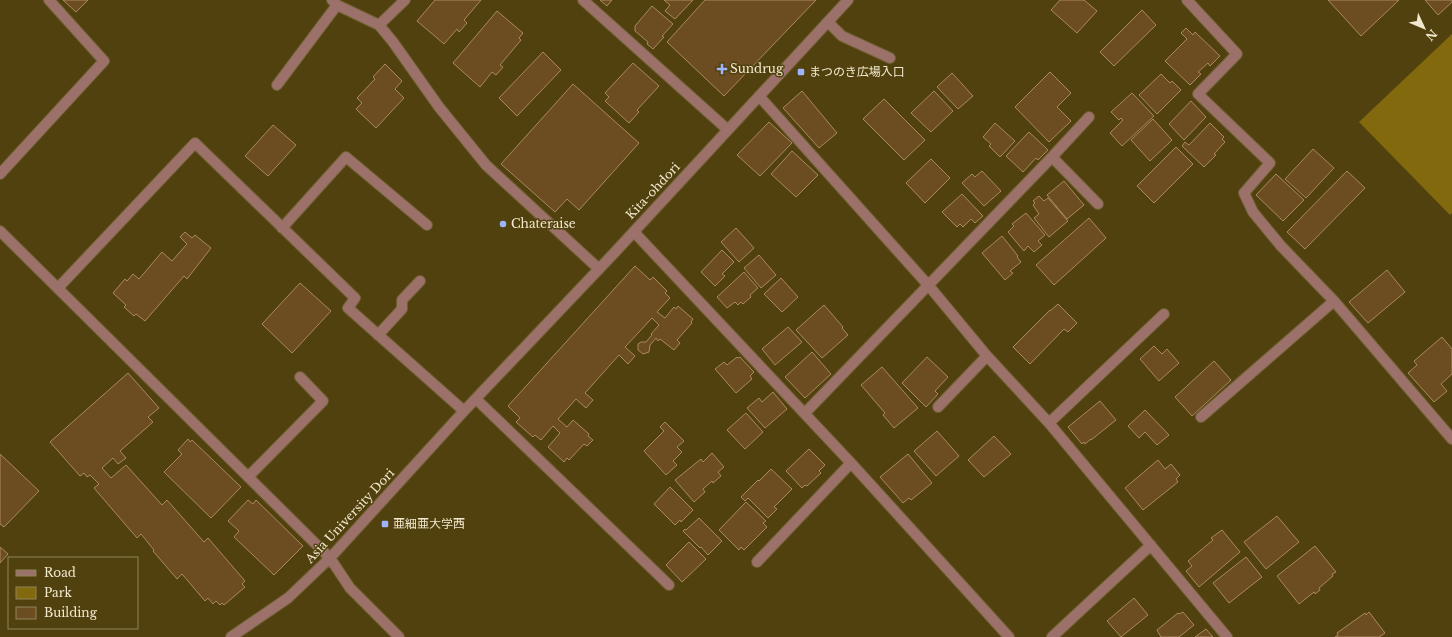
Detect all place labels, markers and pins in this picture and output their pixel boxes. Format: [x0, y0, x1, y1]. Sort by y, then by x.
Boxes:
place label: Sundrug [730, 61, 784, 76]
marker: Sundrug [717, 64, 727, 74]
place label: まつのき広場入口 [809, 64, 905, 79]
marker: まつのき広場入口 [796, 67, 806, 77]
place label: Chateraise [511, 216, 576, 231]
marker: Chateraise [498, 219, 508, 229]
place label: 亜細亜大学西 [393, 516, 465, 531]
marker: 亜細亜大学西 [380, 519, 390, 529]

